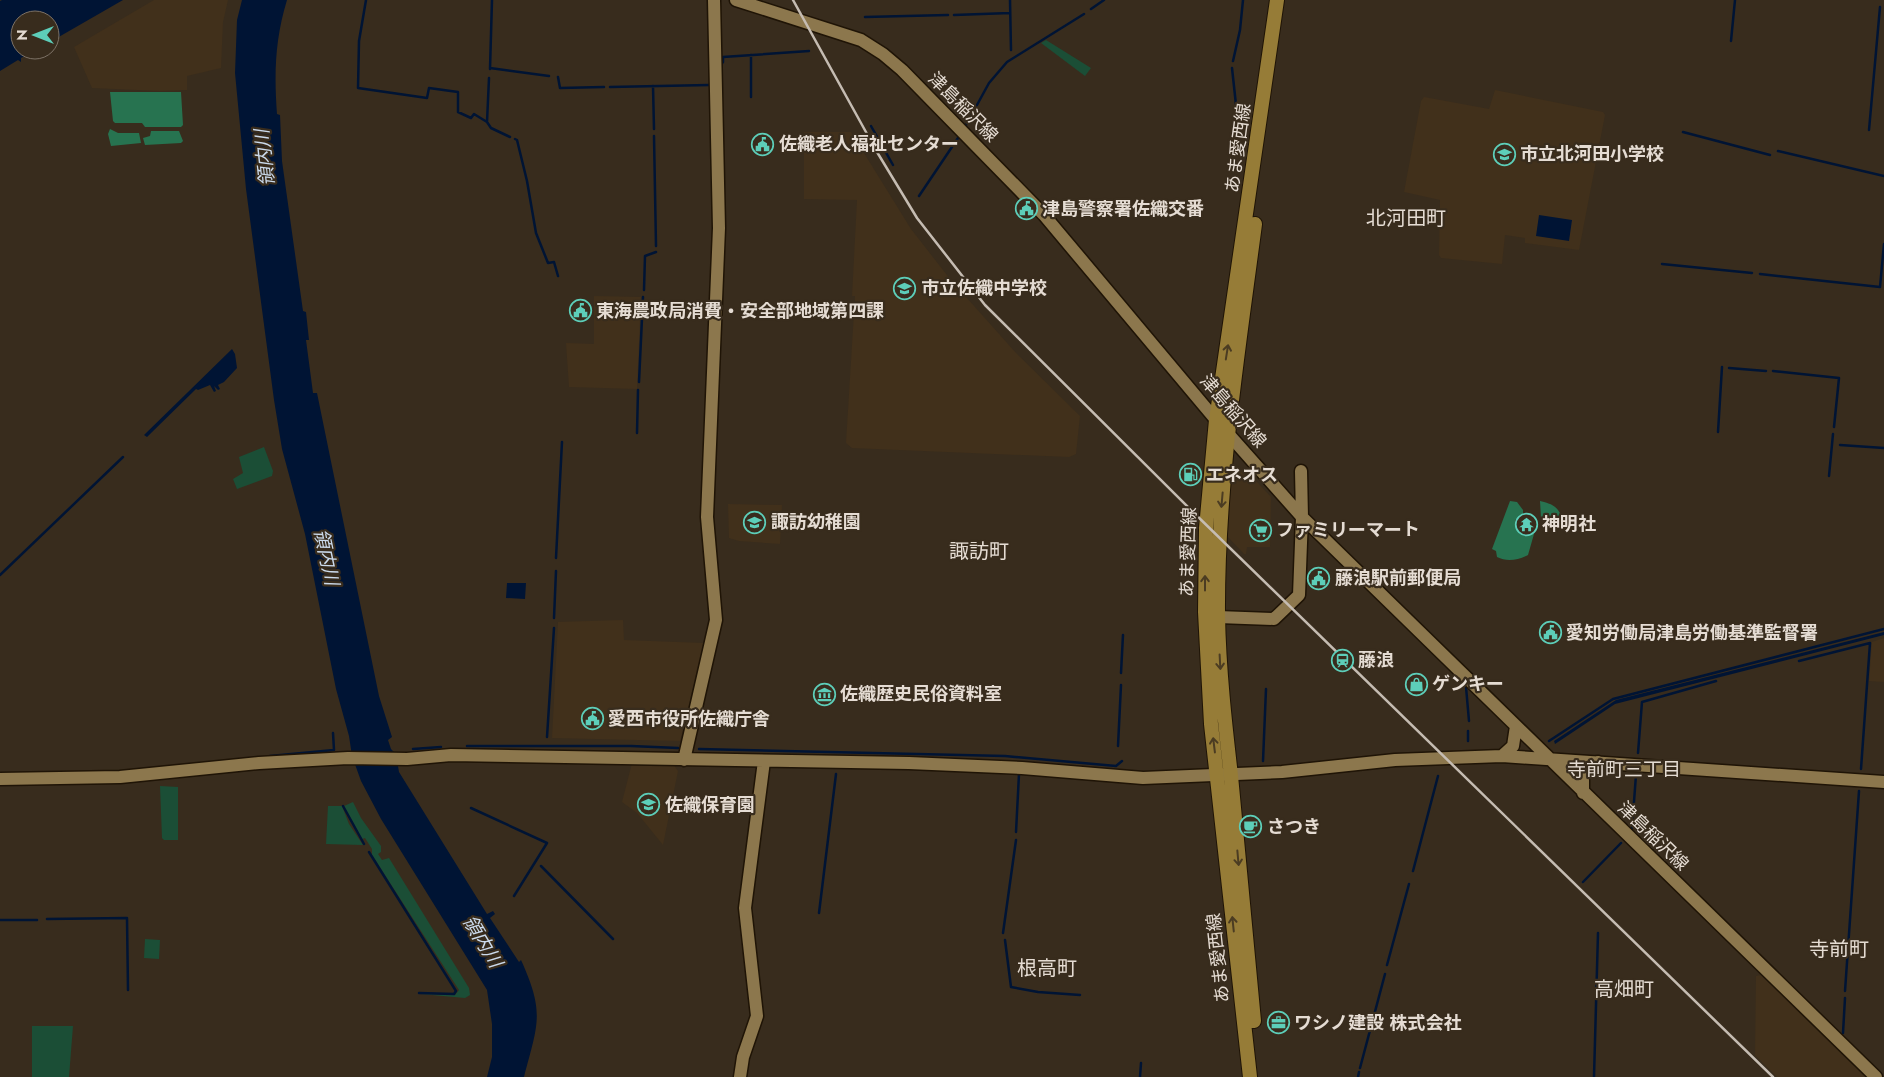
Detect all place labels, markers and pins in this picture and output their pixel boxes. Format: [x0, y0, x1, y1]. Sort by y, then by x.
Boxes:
place label: 佐織老人福祉センター [779, 131, 959, 157]
public building icon: 佐織老人福祉センター [751, 132, 775, 156]
place label: 市立北河田小学校 [1520, 141, 1664, 167]
school or university icon: 市立北河田小学校 [1492, 142, 1516, 166]
place label: 津島警察署佐織交番 [1042, 196, 1204, 222]
public building icon: 津島警察署佐織交番 [1014, 197, 1038, 221]
place label: 市立佐織中学校 [921, 275, 1047, 301]
school or university icon: 市立佐織中学校 [893, 276, 917, 300]
place label: 東海農政局消費・安全部地域第四課 [596, 298, 884, 324]
public building icon: 東海農政局消費・安全部地域第四課 [568, 299, 592, 323]
place label: エネオス [1206, 462, 1278, 488]
fuel station icon: エネオス [1178, 463, 1202, 487]
place label: 諏訪幼稚園 [771, 509, 861, 535]
school or university icon: 諏訪幼稚園 [743, 510, 767, 534]
place label: 神明社 [1542, 511, 1596, 537]
temple icon: 神明社 [1514, 512, 1538, 536]
place label: ファミリーマート [1276, 517, 1420, 543]
supermarket icon: ファミリーマート [1248, 518, 1272, 542]
place label: 藤浪駅前郵便局 [1335, 565, 1461, 591]
public building icon: 藤浪駅前郵便局 [1307, 566, 1331, 590]
place label: 愛知労働局津島労働基準監督署 [1566, 620, 1818, 646]
public building icon: 愛知労働局津島労働基準監督署 [1538, 621, 1562, 645]
place label: 藤浪 [1358, 647, 1394, 673]
station icon: 藤浪 [1330, 648, 1354, 672]
place label: ゲンキー [1432, 671, 1504, 697]
shop icon: ゲンキー [1404, 672, 1428, 696]
place label: 佐織歴史民俗資料室 [840, 681, 1002, 707]
museum icon: 佐織歴史民俗資料室 [812, 682, 836, 706]
place label: 愛西市役所佐織庁舎 [608, 706, 770, 732]
public building icon: 愛西市役所佐織庁舎 [580, 707, 604, 731]
place label: 佐織保育園 [665, 792, 755, 818]
school or university icon: 佐織保育園 [637, 793, 661, 817]
place label: さつき [1267, 814, 1321, 840]
cafe icon: さつき [1239, 815, 1263, 839]
place label: ワシノ建設 株式会社 [1294, 1010, 1461, 1036]
office icon: ワシノ建設 株式会社 [1266, 1011, 1290, 1035]

